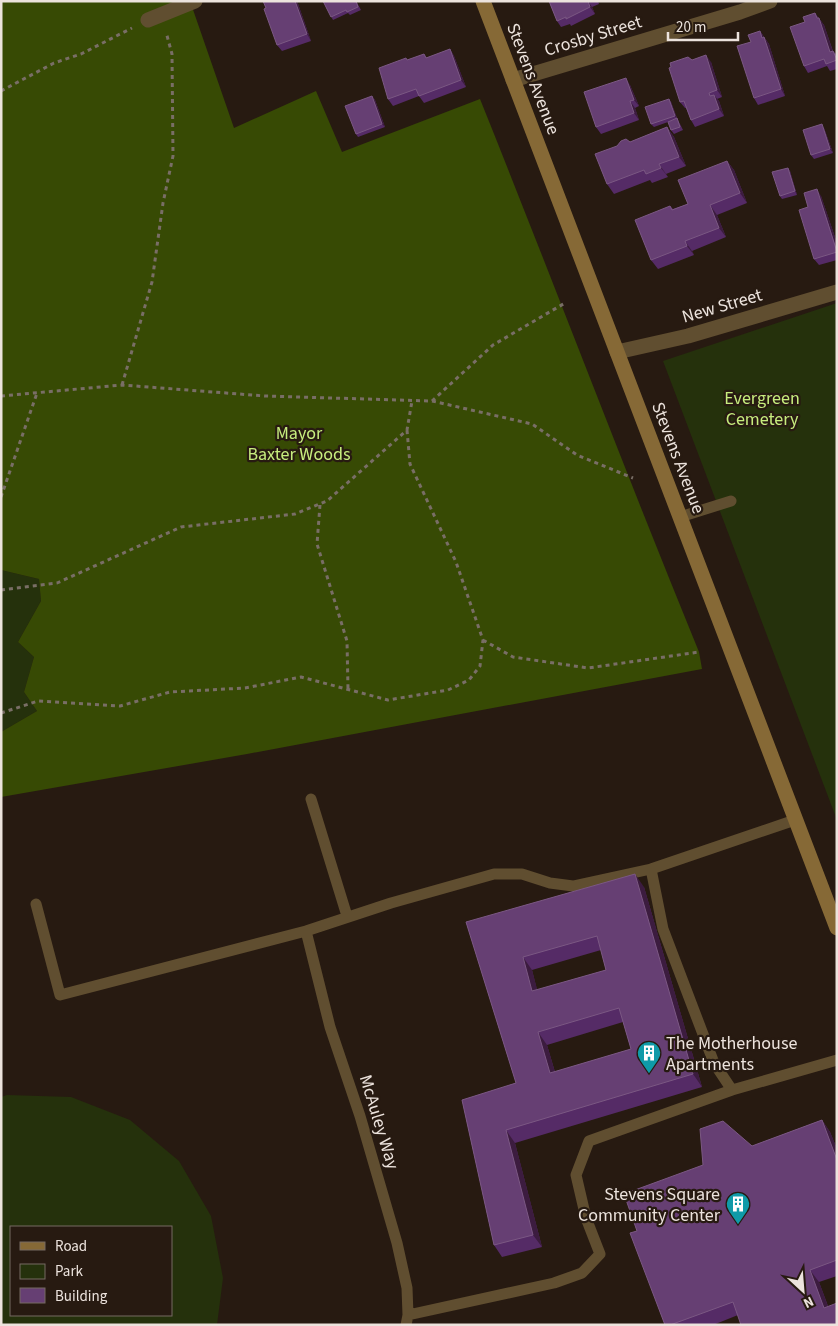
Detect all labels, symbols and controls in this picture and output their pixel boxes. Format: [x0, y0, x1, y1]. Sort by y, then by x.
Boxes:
street label: Crosby Street [541, 9, 645, 63]
scale bar [668, 10, 738, 42]
text: 20 m [676, 17, 706, 38]
street label: Stevens Avenue [500, 20, 566, 139]
street label: New Street [679, 283, 765, 329]
park label: Evergreen Cemetery [724, 386, 800, 432]
street label: Stevens Avenue [645, 399, 711, 518]
park label: Mayor Baxter Woods [247, 421, 351, 467]
place label: The Motherhouse Apartments [666, 1031, 797, 1077]
building icon: The Motherhouse Apartments [636, 1040, 662, 1074]
street label: McAuley Way [353, 1072, 405, 1173]
place label: Stevens Square Community Center [578, 1182, 721, 1228]
building icon: Stevens Square Community Center [725, 1191, 751, 1225]
legend [10, 1226, 172, 1316]
text: Road [55, 1236, 87, 1257]
text: Park [55, 1261, 84, 1282]
north arrow [778, 1266, 828, 1316]
text: Building [55, 1286, 108, 1307]
text: N [800, 1291, 817, 1313]

